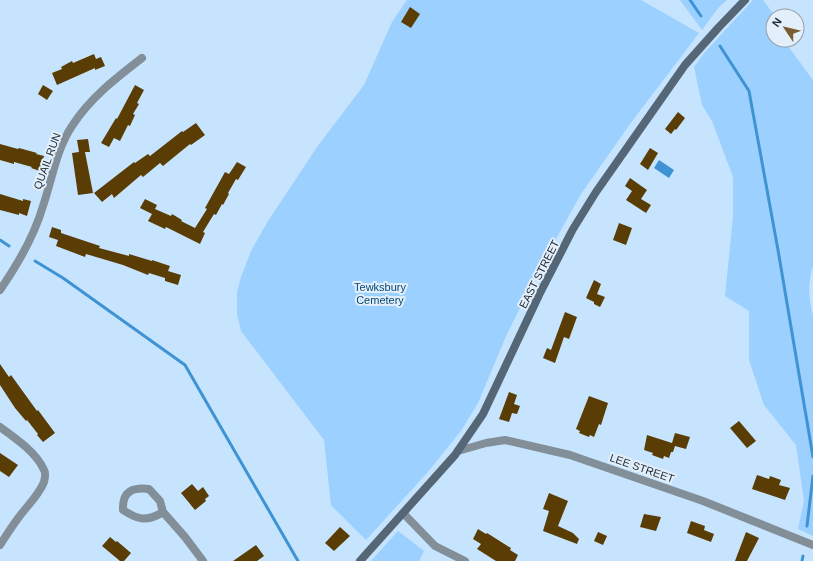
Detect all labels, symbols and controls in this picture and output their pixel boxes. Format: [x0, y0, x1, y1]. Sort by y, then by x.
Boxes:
north arrow [765, 8, 805, 48]
text: N [770, 16, 784, 29]
street label: QUAIL RUN [31, 131, 63, 191]
street label: EAST STREET [517, 238, 561, 310]
park label: Tewksbury Cemetery [354, 281, 406, 306]
street label: LEE STREET [608, 451, 676, 485]

